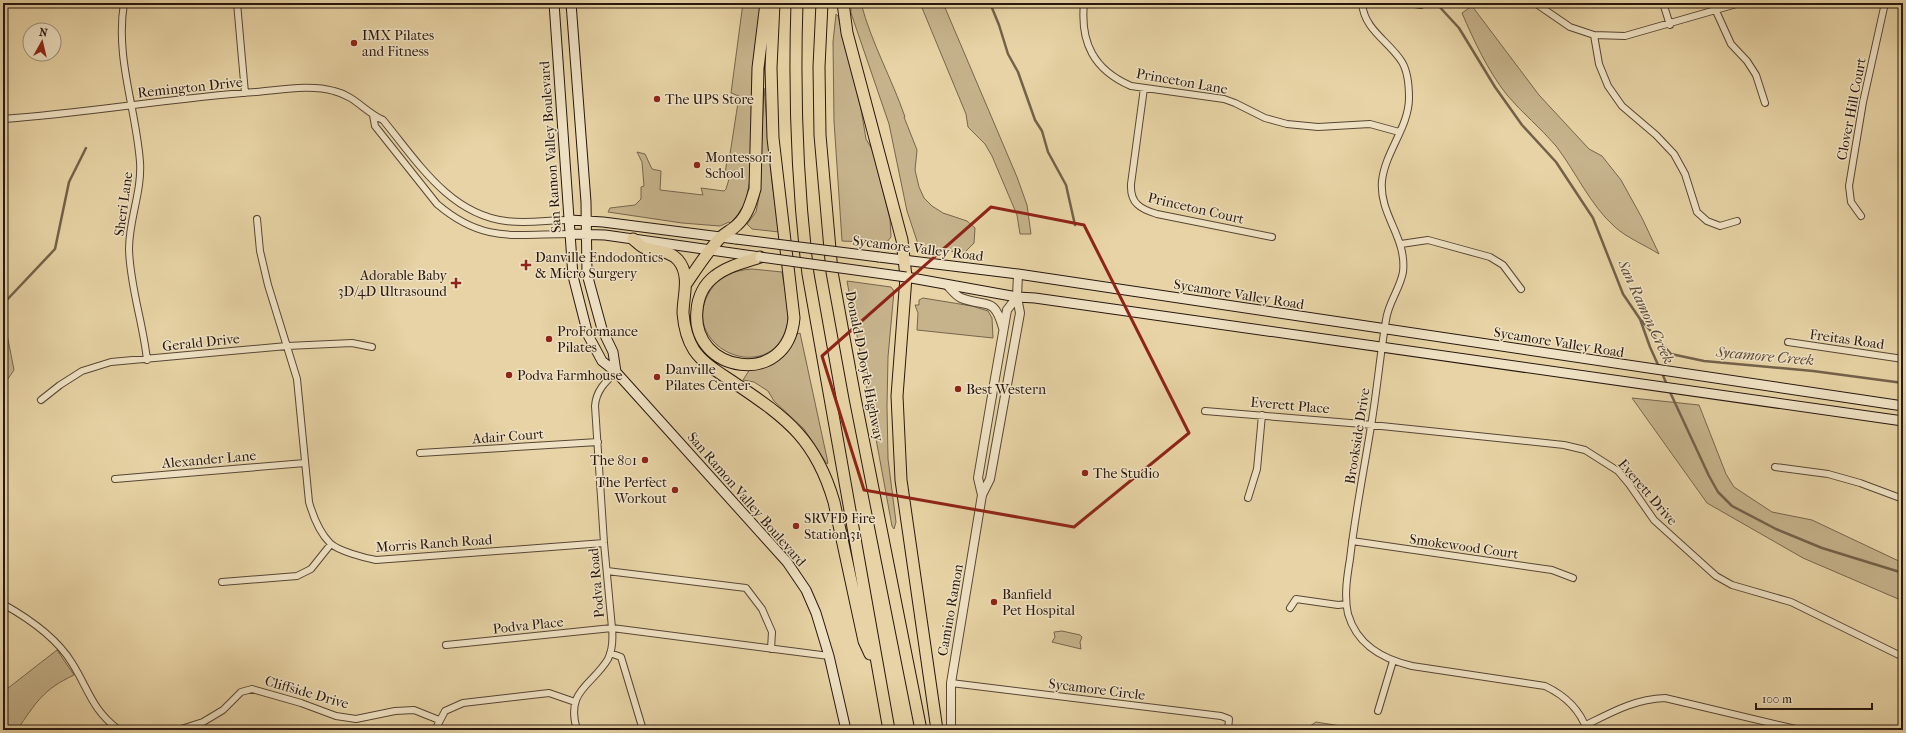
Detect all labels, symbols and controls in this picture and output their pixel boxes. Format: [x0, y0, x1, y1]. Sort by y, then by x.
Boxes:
north arrow [22, 22, 62, 62]
text: N [38, 26, 49, 40]
place label: IMX Pilates and Fitness [362, 27, 434, 60]
marker: IMX Pilates and Fitness [349, 38, 359, 48]
street label: Clover Hill Court [1833, 56, 1870, 162]
street label: San Ramon Valley Boulevard [536, 60, 565, 233]
street label: Princeton Lane [1135, 65, 1229, 98]
street label: Remington Drive [137, 74, 244, 101]
place label: The UPS Store [665, 91, 754, 108]
marker: The UPS Store [652, 94, 662, 104]
place label: Montessori School [705, 149, 772, 182]
marker: Montessori School [692, 160, 702, 170]
street label: Sheri Lane [111, 171, 136, 237]
street label: Princeton Court [1146, 189, 1246, 228]
street label: Sycamore Valley Road [851, 232, 985, 265]
place label: Danville Endodontics & Micro Surgery [535, 249, 663, 282]
water label: San Ramon Creek [1614, 256, 1678, 367]
marker: Danville Endodontics & Micro Surgery [520, 259, 532, 271]
place label: Adorable Baby 3D/4D Ultrasound [338, 267, 448, 300]
street label: Sycamore Valley Road [1172, 276, 1306, 313]
marker: Adorable Baby 3D/4D Ultrasound [450, 277, 462, 289]
street label: Donald D Doyle Highway [842, 289, 888, 443]
place label: ProFormance Pilates [557, 323, 638, 356]
street label: Sycamore Valley Road [1492, 324, 1626, 361]
street label: Freitas Road [1809, 326, 1886, 353]
street label: Gerald Drive [161, 330, 241, 355]
marker: ProFormance Pilates [544, 334, 554, 344]
water label: Sycamore Creek [1714, 343, 1815, 369]
place label: Danville Pilates Center [665, 361, 750, 394]
place label: Podva Farmhouse [517, 367, 622, 384]
marker: Podva Farmhouse [504, 370, 514, 380]
marker: Danville Pilates Center [652, 372, 662, 382]
place label: Best Western [966, 381, 1046, 398]
marker: Best Western [953, 384, 963, 394]
street label: Brookside Drive [1341, 387, 1374, 485]
street label: Everett Place [1250, 394, 1330, 417]
street label: Adair Court [471, 426, 544, 448]
street label: San Ramon Valley Boulevard [684, 429, 810, 570]
street label: Alexander Lane [160, 447, 257, 472]
place label: The 801 [590, 452, 637, 469]
marker: The 801 [640, 455, 650, 465]
street label: Everett Drive [1614, 456, 1681, 529]
place label: The Studio [1093, 465, 1159, 482]
marker: The Studio [1080, 468, 1090, 478]
place label: The Perfect Workout [596, 474, 667, 507]
marker: The Perfect Workout [670, 485, 680, 495]
place label: SRVFD Fire Station 31 [804, 510, 875, 543]
marker: SRVFD Fire Station 31 [791, 521, 801, 531]
street label: Smokewood Court [1408, 530, 1520, 563]
street label: Morris Ranch Road [375, 531, 493, 556]
street label: Podva Road [585, 547, 608, 619]
street label: Camino Ramon [934, 563, 967, 658]
place label: Banfield Pet Hospital [1002, 586, 1075, 619]
marker: Banfield Pet Hospital [989, 597, 999, 607]
street label: Podva Place [492, 613, 564, 638]
street label: Cliffside Drive [263, 672, 351, 713]
street label: Sycamore Circle [1048, 675, 1146, 704]
scale bar [1756, 685, 1872, 711]
text: 100 m [1762, 692, 1792, 706]

